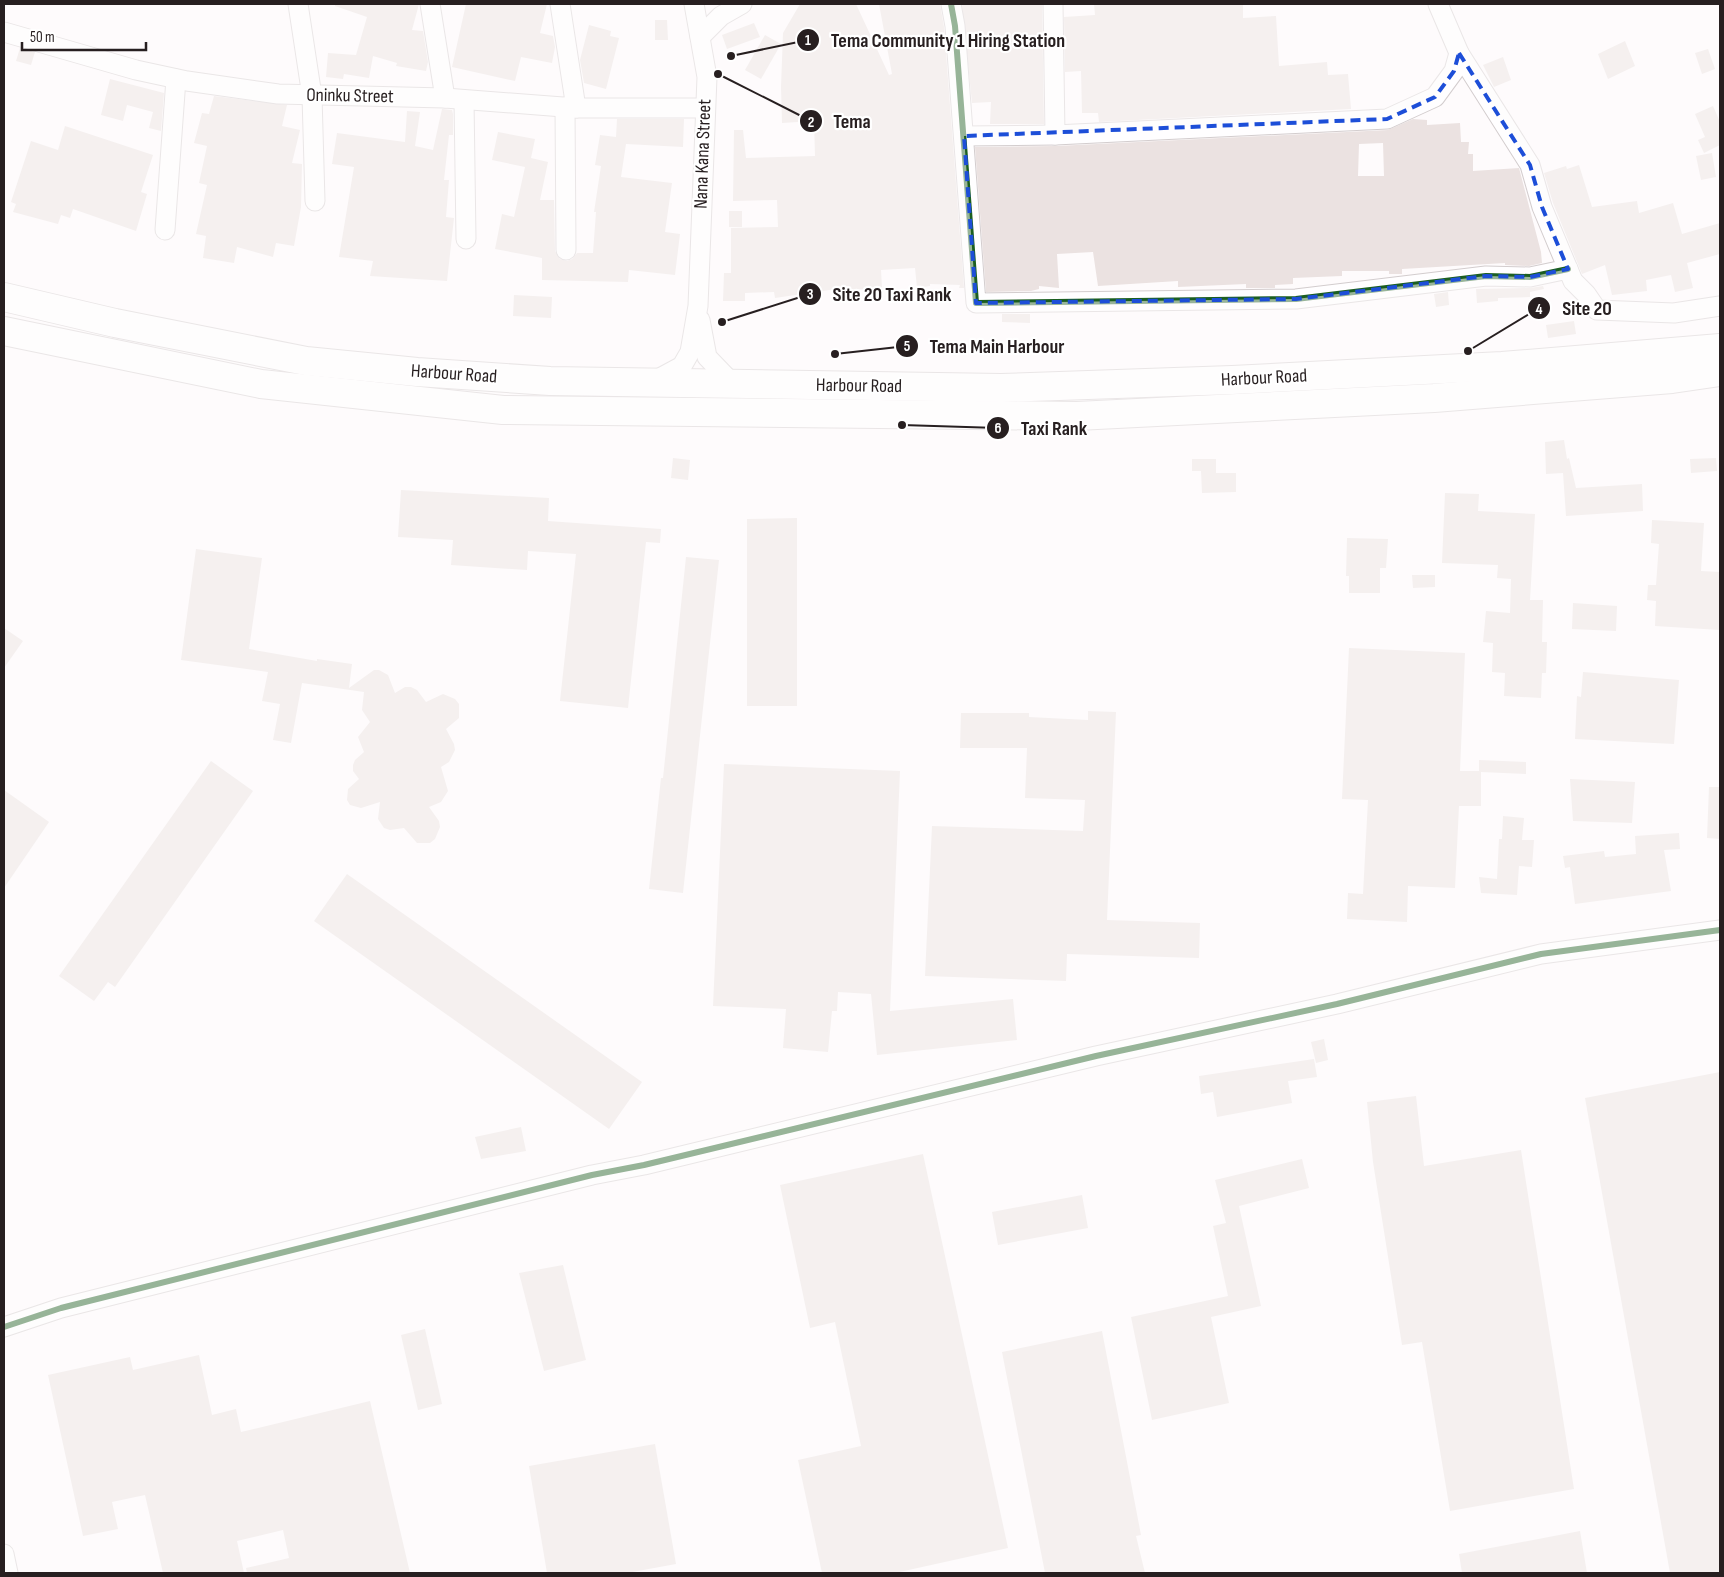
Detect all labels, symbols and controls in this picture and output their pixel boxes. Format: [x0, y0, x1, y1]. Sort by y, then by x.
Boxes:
scale bar [22, 20, 146, 52]
callout: Tema Community 1 Hiring Station [796, 22, 1075, 57]
text: 50 m [30, 28, 55, 47]
text: Tema Community 1 Hiring Station [831, 29, 1065, 53]
text: 1 [805, 31, 811, 50]
street label: Oninku Street [306, 84, 394, 108]
street label: Nana Kana Street [690, 99, 716, 209]
callout: Tema [799, 104, 881, 139]
text: Tema [833, 110, 871, 134]
text: 2 [808, 113, 814, 132]
callout: Site 20 Taxi Rank [797, 276, 961, 311]
text: Site 20 Taxi Rank [833, 283, 952, 307]
text: 3 [807, 285, 814, 304]
callout: Site 20 [1527, 291, 1621, 326]
text: Site 20 [1562, 297, 1612, 321]
text: 4 [1536, 300, 1543, 319]
callout: Tema Main Harbour [894, 329, 1074, 364]
text: Tema Main Harbour [930, 335, 1064, 359]
text: 5 [904, 337, 911, 356]
street label: Harbour Road [410, 360, 498, 388]
street label: Harbour Road [1220, 364, 1308, 392]
street label: Harbour Road [816, 374, 902, 398]
callout: Taxi Rank [986, 411, 1097, 446]
text: Taxi Rank [1021, 417, 1088, 441]
text: 6 [994, 419, 1002, 438]

